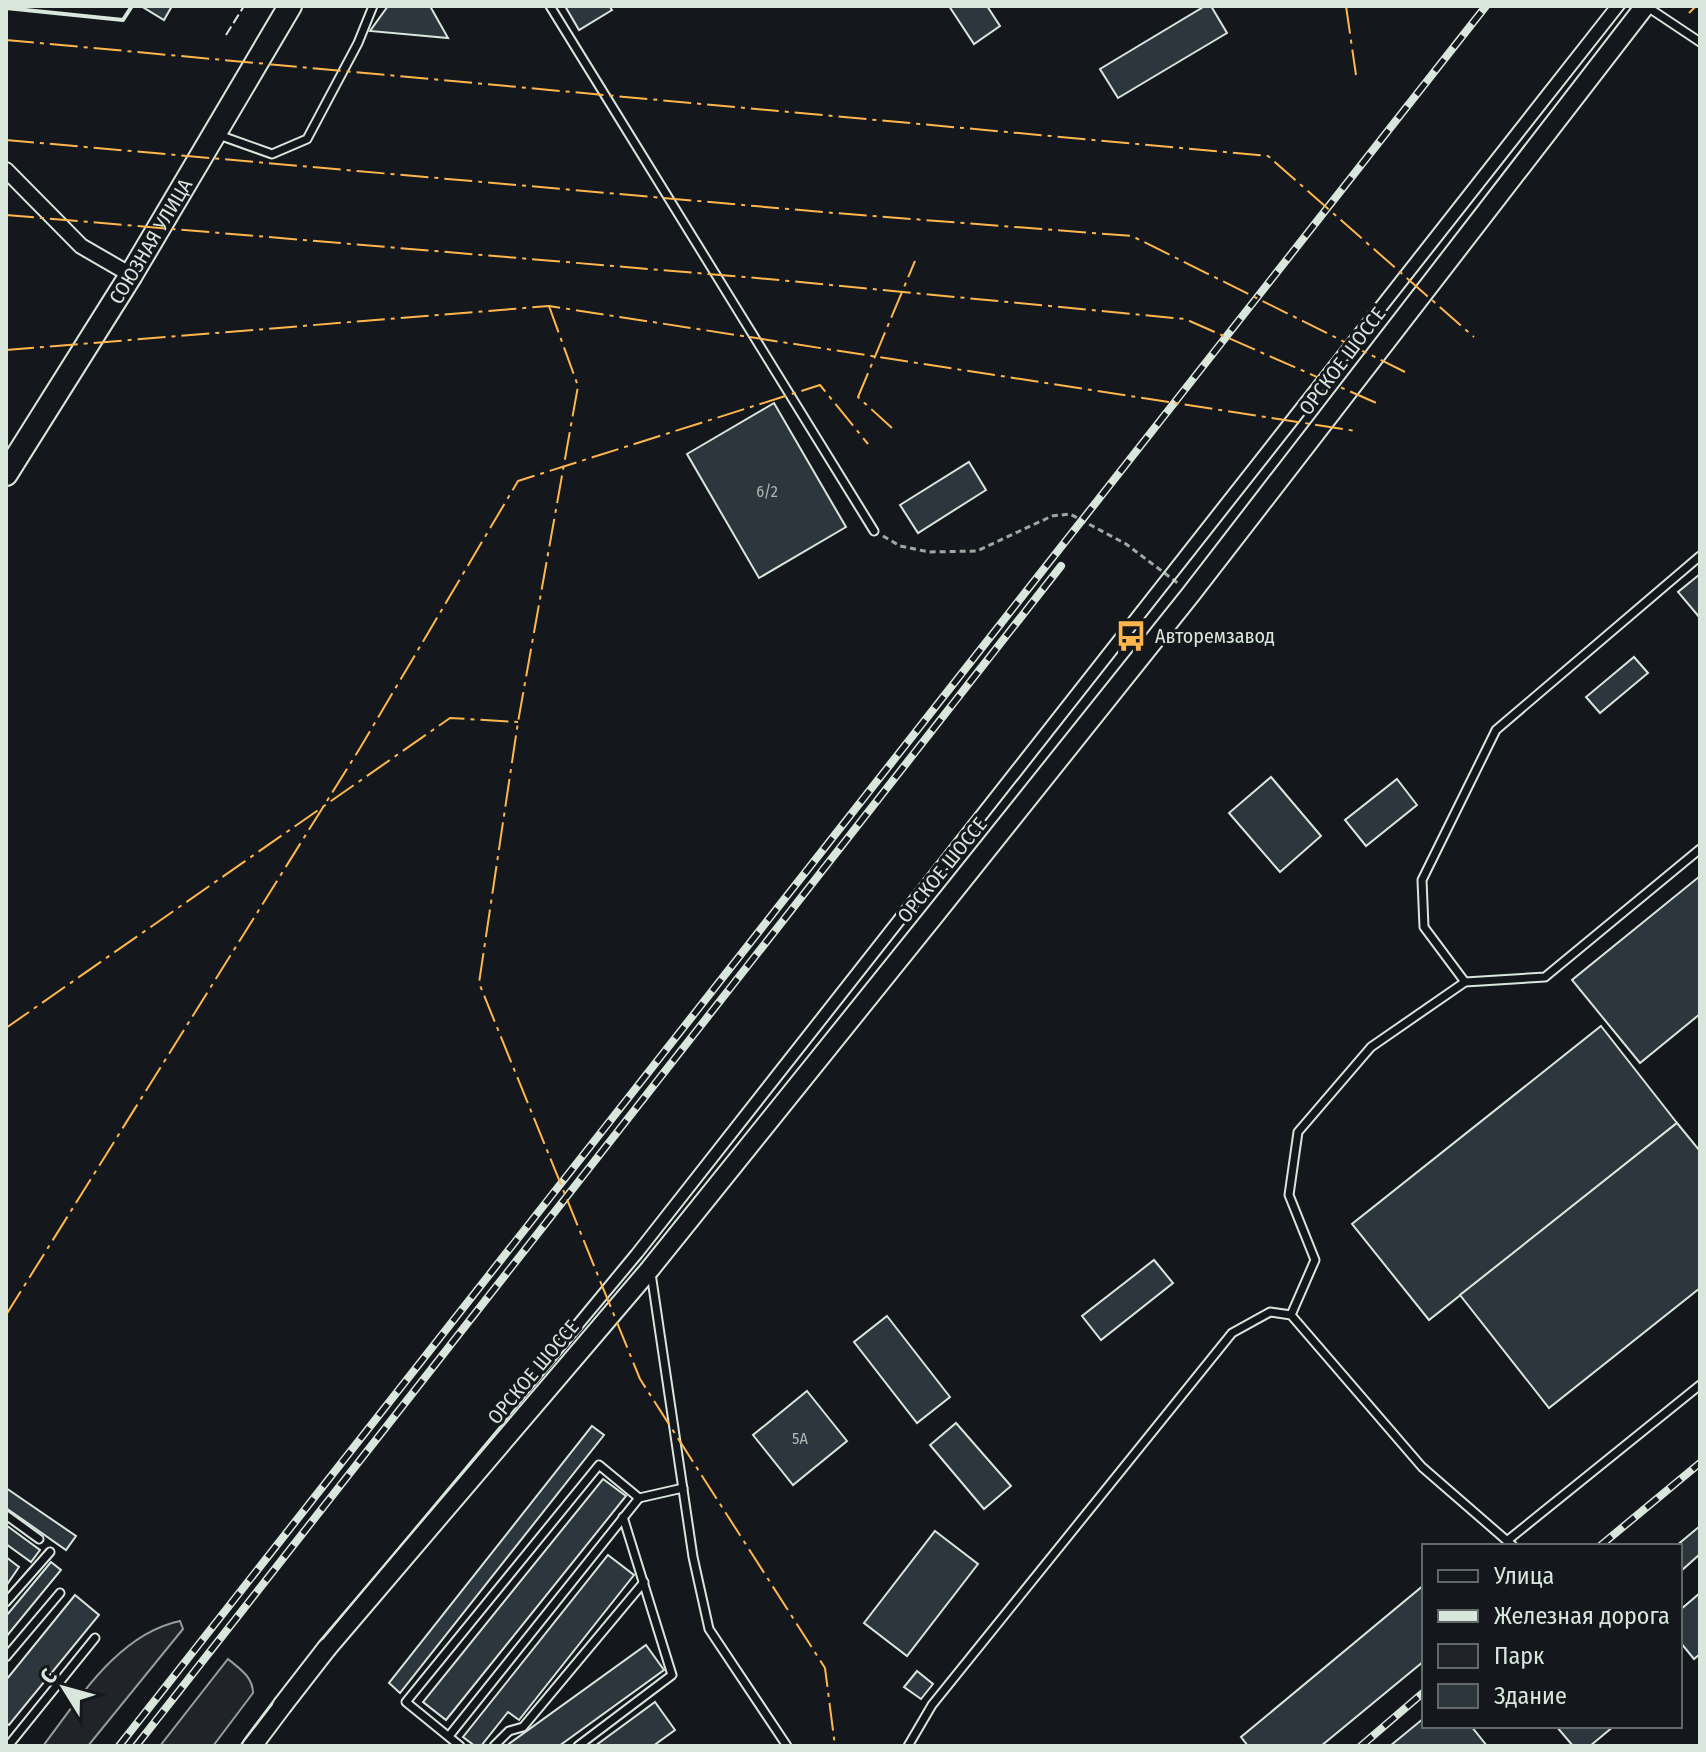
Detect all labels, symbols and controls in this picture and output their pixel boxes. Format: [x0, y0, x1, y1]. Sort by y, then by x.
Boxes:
street label: СОЮЗНАЯ УЛИЦА [104, 174, 198, 308]
street label: ОРСКОЕ ШОССЕ [1294, 302, 1390, 420]
house number: 6/2 [756, 482, 778, 501]
bus stop icon: Авторемзавод [1114, 619, 1148, 653]
place label: Авторемзавод [1155, 624, 1275, 648]
street label: ОРСКОЕ ШОССЕ [892, 812, 992, 928]
street label: ОРСКОЕ ШОССЕ [482, 1315, 584, 1429]
house number: 5А [792, 1429, 808, 1448]
legend [1422, 1544, 1682, 1728]
text: Улица [1493, 1562, 1554, 1590]
text: Железная дорога [1494, 1602, 1670, 1630]
text: Парк [1494, 1642, 1545, 1670]
north arrow [24, 1648, 104, 1728]
text: С [34, 1663, 63, 1689]
text: Здание [1494, 1682, 1567, 1710]

